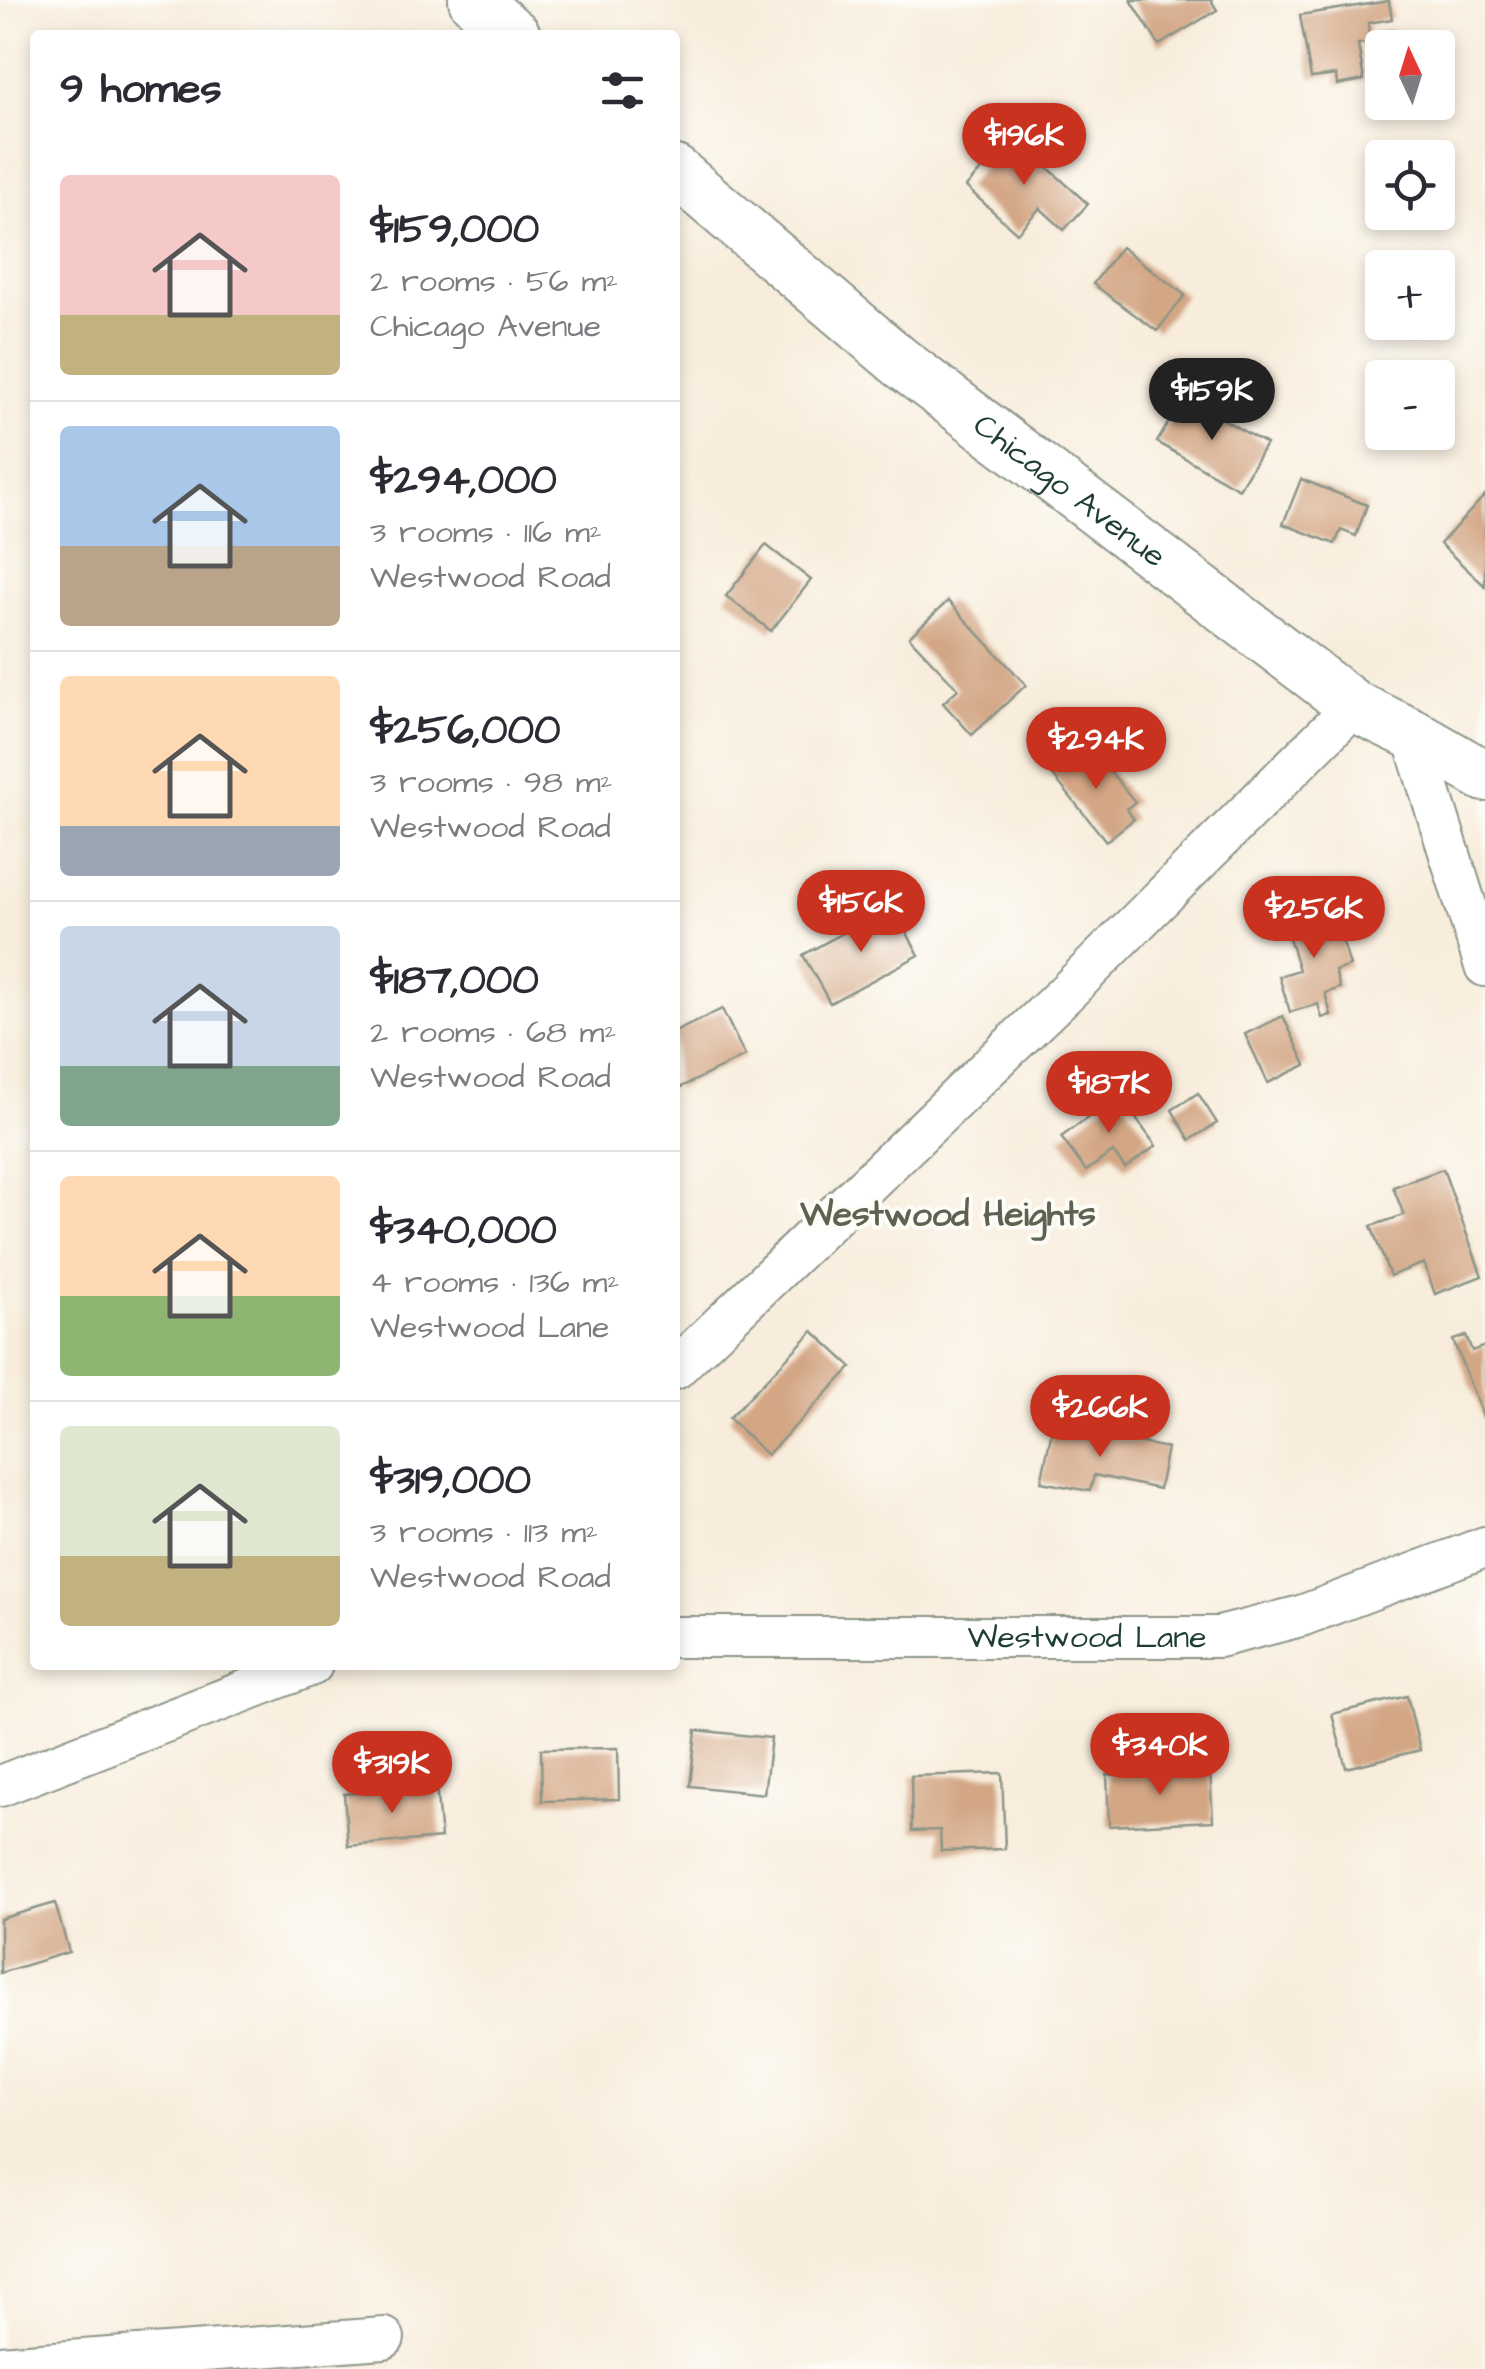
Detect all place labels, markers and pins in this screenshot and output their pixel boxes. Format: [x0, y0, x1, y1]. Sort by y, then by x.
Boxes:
pin: $196K [954, 103, 1094, 188]
pin: $159K [1142, 358, 1282, 443]
pin: $294K [1026, 707, 1166, 792]
pin: $156K [791, 870, 931, 955]
pin: $256K [1244, 876, 1384, 961]
pin: $187K [1039, 1051, 1179, 1136]
pin: $266K [1030, 1375, 1170, 1460]
pin: $340K [1090, 1713, 1230, 1798]
pin: $319K [322, 1731, 462, 1816]

